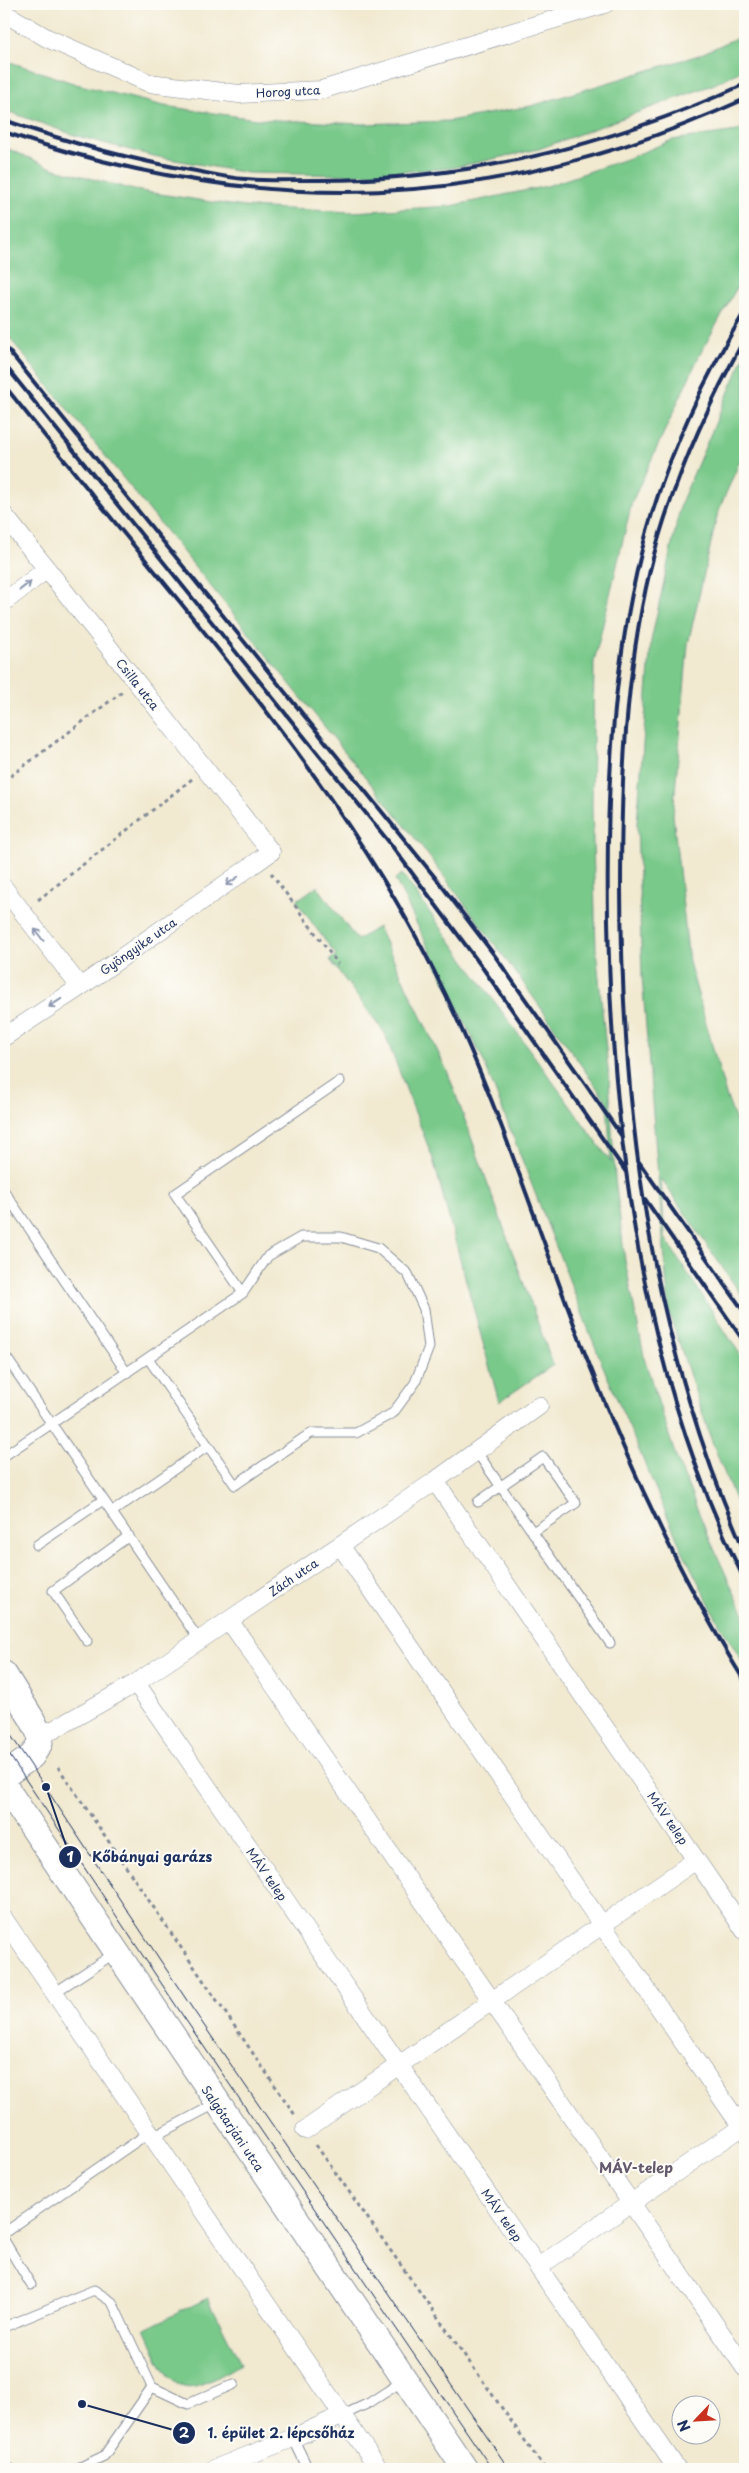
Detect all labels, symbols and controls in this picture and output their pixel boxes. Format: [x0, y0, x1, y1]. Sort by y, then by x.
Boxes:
street label: Horog utca [255, 80, 321, 102]
one-way arrow [18, 580, 31, 591]
street label: Csilla utca [112, 654, 164, 714]
one-way arrow [225, 876, 239, 886]
street label: Gyöngyike utca [96, 913, 180, 979]
one-way arrow [34, 929, 45, 942]
one-way arrow [49, 999, 63, 1009]
street label: Zách utca [265, 1553, 322, 1600]
street label: MÁV telep [643, 1788, 693, 1848]
callout: Kőbányai garázs [57, 1842, 222, 1871]
text: 1 [66, 1844, 74, 1867]
street label: MÁV telep [242, 1844, 292, 1904]
text: Kőbányai garázs [92, 1846, 212, 1867]
street label: Salgótarjáni utca [197, 2081, 269, 2175]
district label: MÁV-telep [599, 2157, 673, 2178]
street label: MÁV telep [477, 2185, 527, 2245]
north arrow [672, 2396, 722, 2446]
text: N [672, 2416, 696, 2435]
callout: 1. épület 2. lépcsőház [171, 2419, 366, 2448]
text: 2 [179, 2420, 190, 2443]
text: 1. épület 2. lépcsőház [208, 2422, 354, 2443]

